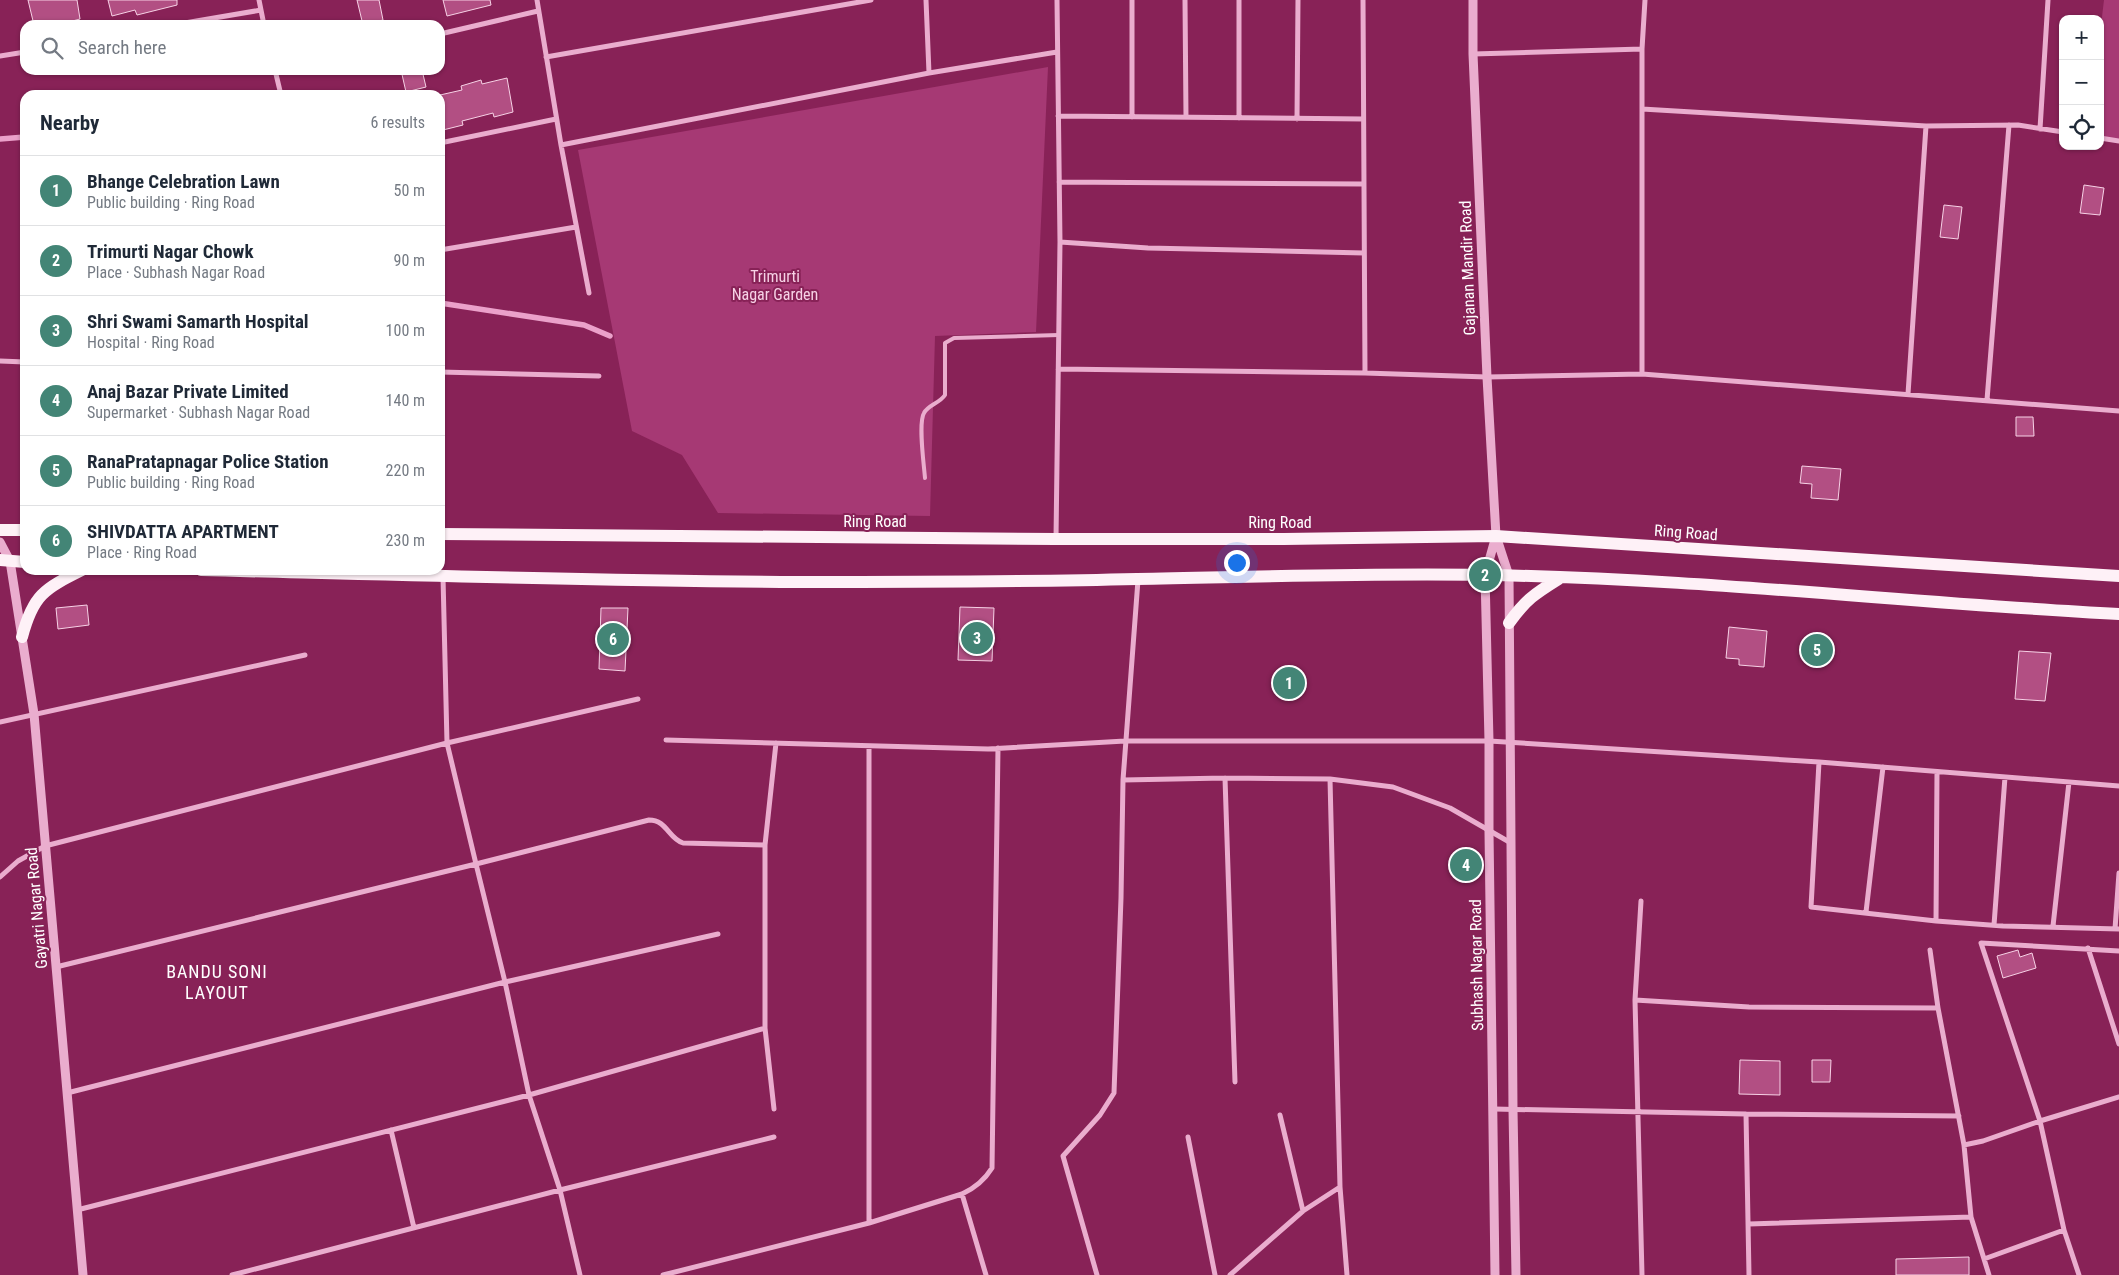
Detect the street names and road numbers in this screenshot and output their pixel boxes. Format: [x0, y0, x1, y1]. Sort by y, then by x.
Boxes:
street label: Gajanan Mandir Road [1456, 200, 1479, 336]
street label: Ring Road [843, 512, 907, 531]
street label: Ring Road [1248, 513, 1312, 532]
street label: Ring Road [1654, 521, 1718, 544]
street label: Gayatri Nagar Road [22, 846, 51, 970]
street label: Subhash Nagar Road [1466, 899, 1487, 1031]

